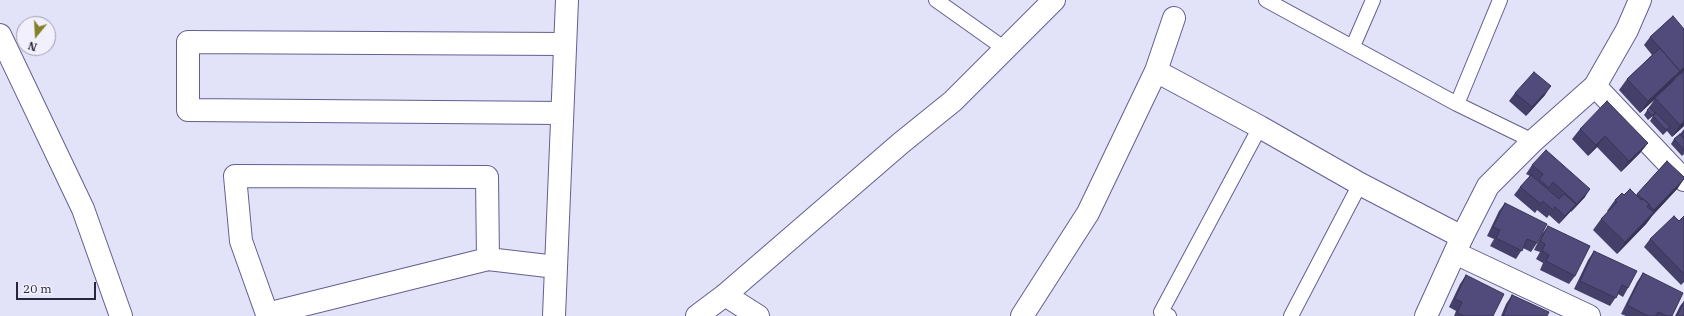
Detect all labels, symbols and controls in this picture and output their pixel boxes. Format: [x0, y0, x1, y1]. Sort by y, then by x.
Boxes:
north arrow [16, 16, 56, 56]
text: N [26, 38, 39, 54]
scale bar [18, 274, 98, 300]
text: 20 m [23, 281, 52, 296]

